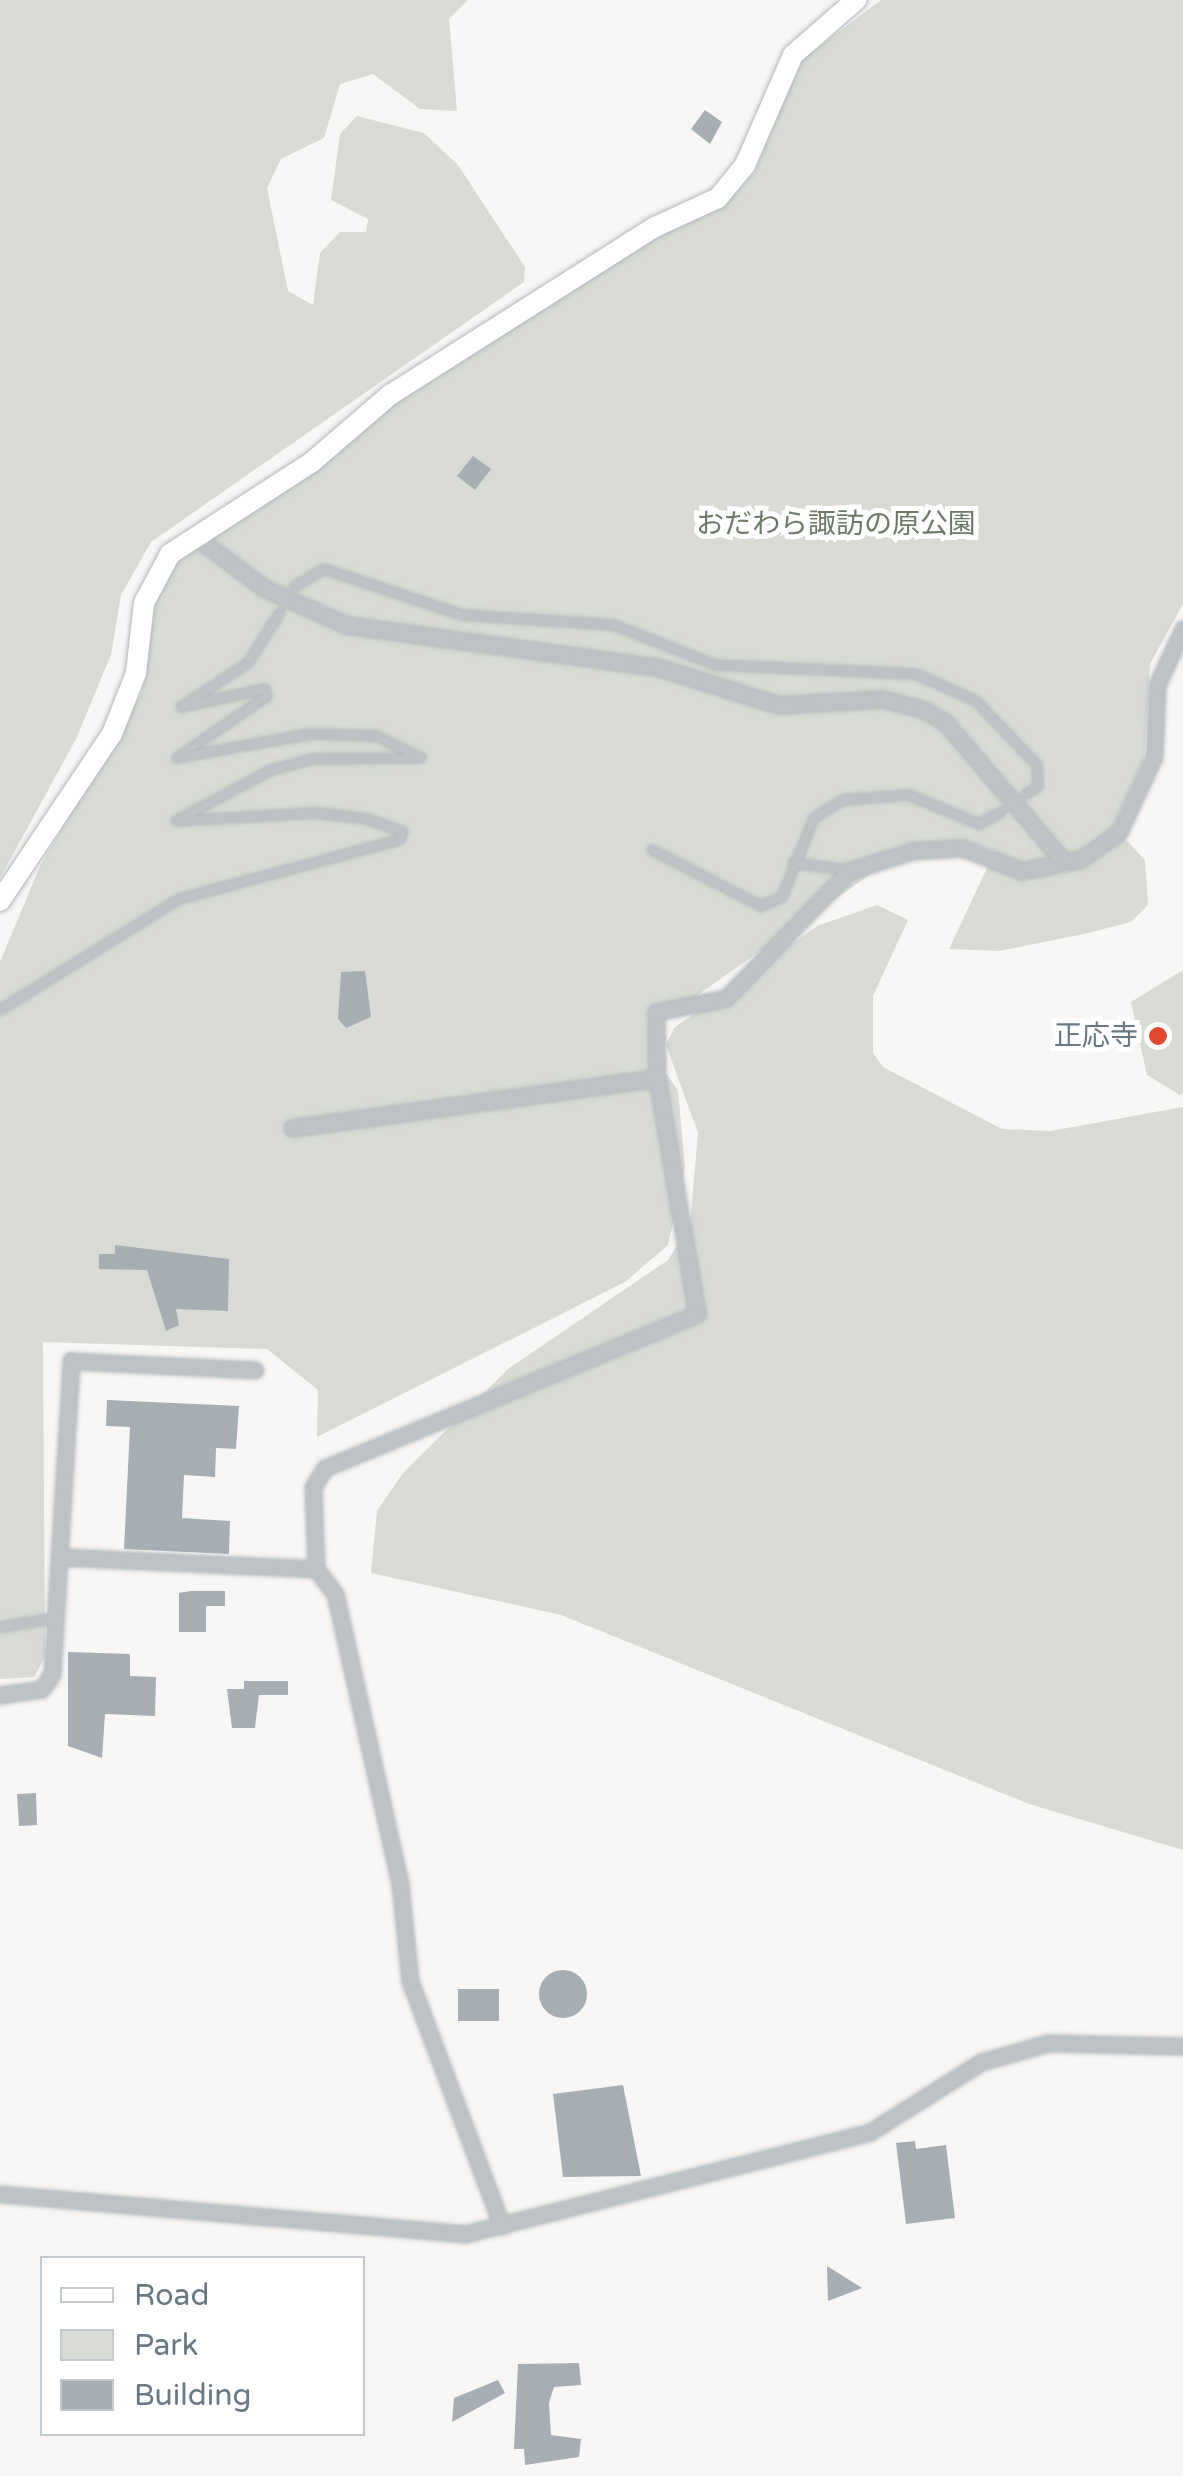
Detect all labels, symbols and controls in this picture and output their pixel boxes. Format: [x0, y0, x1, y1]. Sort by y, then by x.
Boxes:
park label: おだわら諏訪の原公園 [696, 507, 976, 541]
place label: 正応寺 [1054, 1019, 1138, 1053]
marker: 正応寺 [1147, 1025, 1169, 1047]
legend [40, 2256, 365, 2436]
text: Road [134, 2277, 209, 2314]
text: Park [134, 2327, 198, 2364]
text: Building [134, 2377, 251, 2414]

